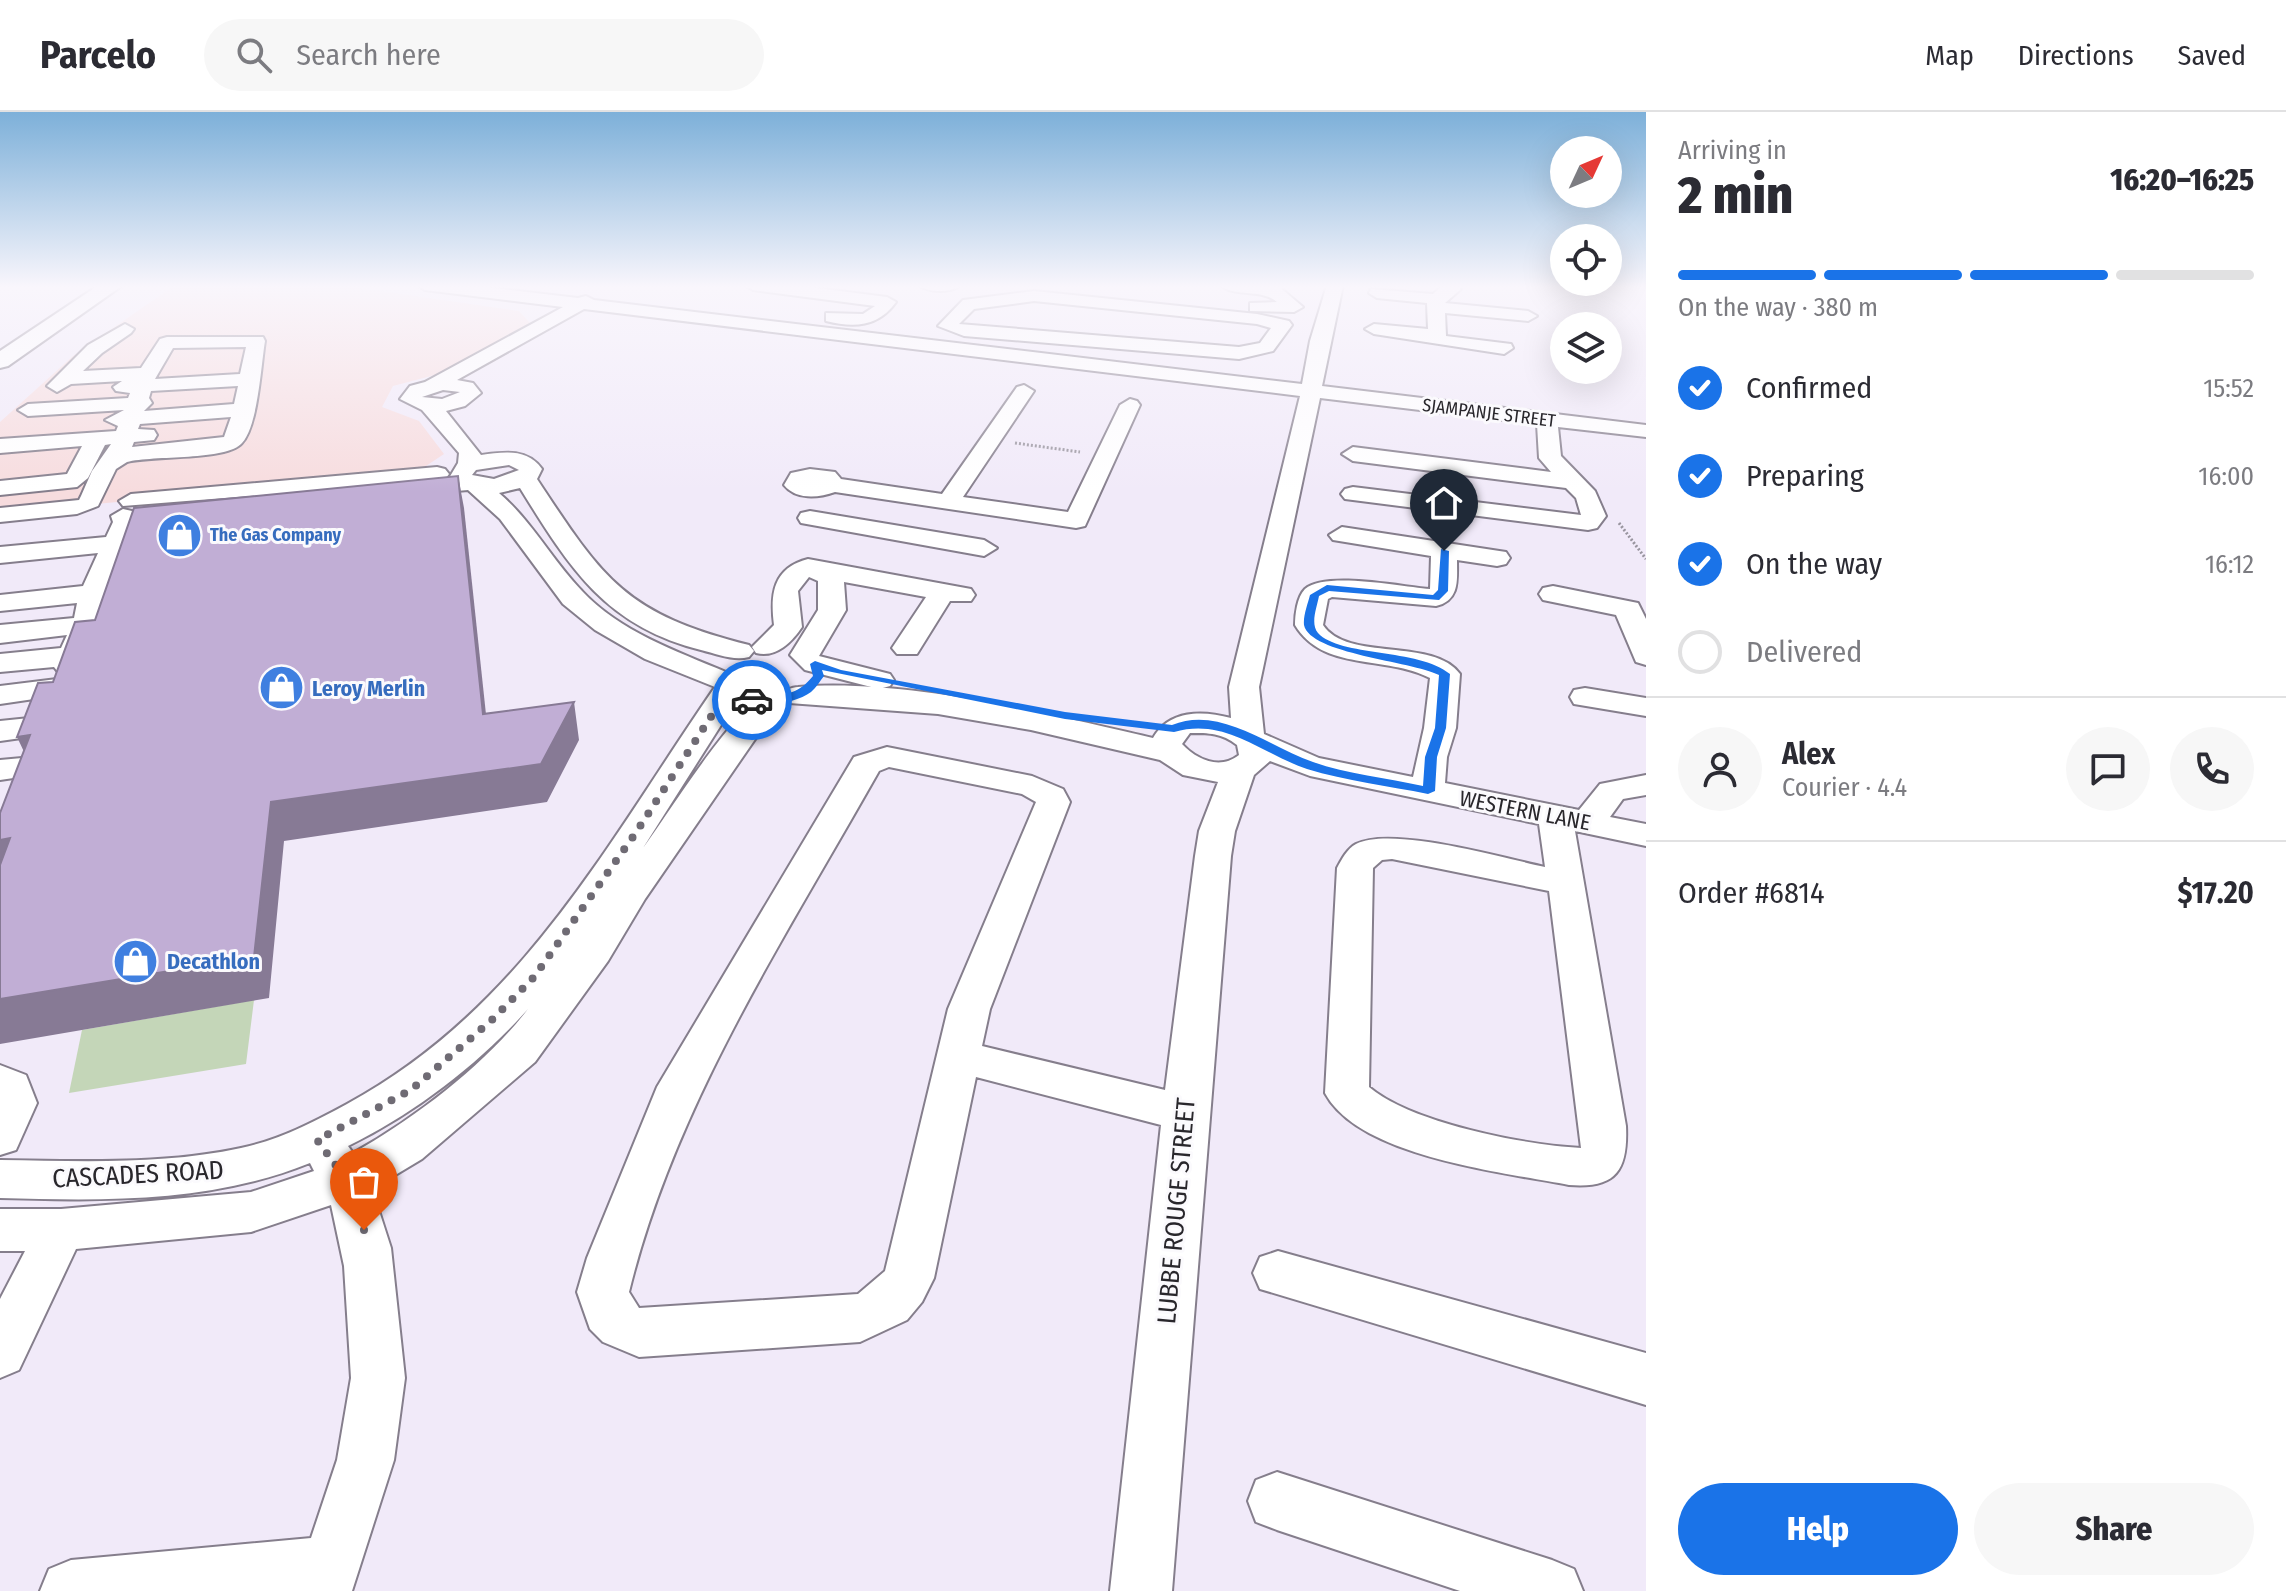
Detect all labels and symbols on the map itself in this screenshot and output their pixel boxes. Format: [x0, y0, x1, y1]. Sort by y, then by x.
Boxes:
north arrow [1550, 136, 1622, 208]
street label: SJAMPANJE STREET [1421, 394, 1558, 432]
pin [1410, 469, 1478, 551]
shop icon: The Gas Company [155, 511, 203, 559]
place label: The Gas Company [210, 524, 342, 546]
courier [712, 660, 792, 740]
shop icon: Leroy Merlin [257, 664, 305, 712]
place label: Leroy Merlin [312, 675, 425, 702]
street label: WESTERN LANE [1457, 785, 1593, 836]
shop icon: Decathlon [112, 937, 160, 985]
place label: Decathlon [167, 948, 260, 975]
street label: LUBBE ROUGE STREET [1151, 1097, 1202, 1325]
pin [330, 1148, 398, 1230]
street label: CASCADES ROAD [52, 1155, 224, 1194]

